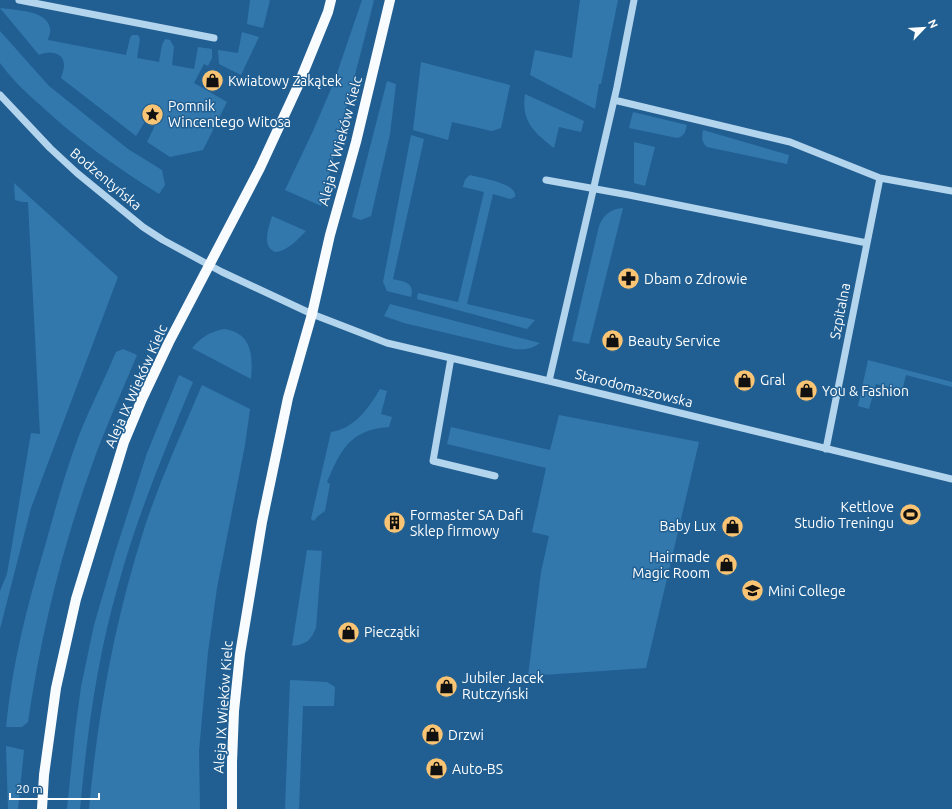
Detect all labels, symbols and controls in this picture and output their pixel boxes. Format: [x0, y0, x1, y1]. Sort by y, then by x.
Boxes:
north arrow [904, 8, 944, 48]
text: N [926, 18, 940, 30]
shop icon: Kwiatowy Zakątek [200, 68, 226, 94]
place label: Kwiatowy Zakątek [228, 73, 342, 89]
street label: Aleja IX Wieków Kielc [315, 74, 365, 207]
place label: Pomnik Wincentego Witosa [168, 98, 291, 130]
place icon: Pomnik Wincentego Witosa [139, 101, 165, 127]
street label: Bodzentyńska [67, 145, 145, 213]
pharmacy icon: Dbam o Zdrowie [616, 266, 642, 292]
place label: Dbam o Zdrowie [644, 271, 747, 287]
street label: Szpitalna [827, 282, 853, 340]
street label: Aleja IX Wieków Kielc [102, 321, 171, 450]
shop icon: Beauty Service [600, 328, 626, 354]
place label: Beauty Service [628, 333, 720, 349]
street label: Starodomaszowska [573, 366, 695, 410]
shop icon: Gral [731, 367, 757, 393]
place label: Gral [760, 372, 786, 388]
shop icon: You & Fashion [793, 378, 819, 404]
place label: You & Fashion [822, 383, 909, 399]
place label: Kettlove Studio Treningu [794, 499, 894, 531]
sports icon: Kettlove Studio Treningu [897, 502, 923, 528]
place label: Formaster SA Dafi Sklep firmowy [410, 507, 523, 539]
building icon: Formaster SA Dafi Sklep firmowy [382, 510, 408, 536]
shop icon: Baby Lux [719, 513, 745, 539]
place label: Baby Lux [660, 518, 716, 534]
place label: Hairmade Magic Room [632, 549, 710, 581]
shop icon: Hairmade Magic Room [713, 552, 739, 578]
school or university icon: Mini College [740, 578, 766, 604]
place label: Mini College [768, 583, 846, 599]
shop icon: Pieczątki [336, 619, 362, 645]
place label: Pieczątki [364, 624, 420, 640]
street label: Aleja IX Wieków Kielc [210, 640, 236, 774]
place label: Jubiler Jacek Rutczyński [462, 670, 544, 702]
shop icon: Jubiler Jacek Rutczyński [434, 673, 460, 699]
shop icon: Drzwi [420, 722, 446, 748]
place label: Drzwi [448, 727, 484, 743]
shop icon: Auto-BS [423, 756, 449, 782]
place label: Auto-BS [452, 761, 503, 777]
scale bar [10, 775, 99, 801]
text: 20 m [16, 782, 43, 795]

